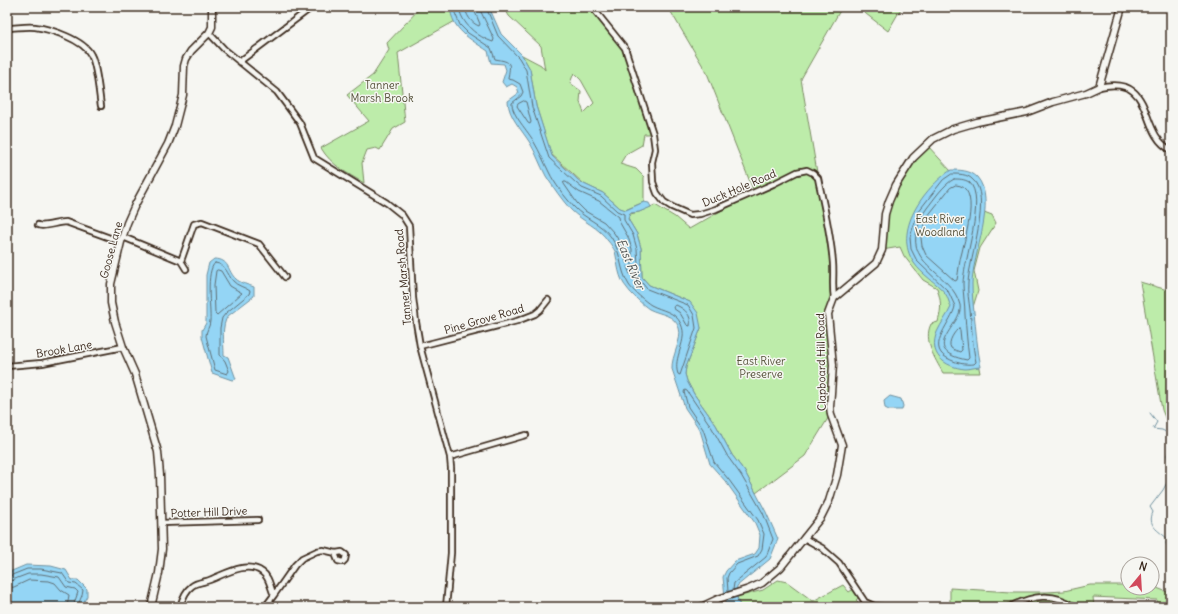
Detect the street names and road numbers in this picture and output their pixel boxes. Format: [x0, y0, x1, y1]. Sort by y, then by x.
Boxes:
street label: Duck Hole Road [700, 166, 779, 210]
street label: Goose Lane [97, 220, 125, 280]
street label: Tanner Marsh Road [392, 228, 414, 326]
street label: Pine Grove Road [443, 301, 526, 337]
street label: Clapboard Hill Road [813, 312, 829, 411]
street label: Brook Lane [35, 337, 93, 361]
street label: Potter Hill Drive [170, 504, 248, 520]

